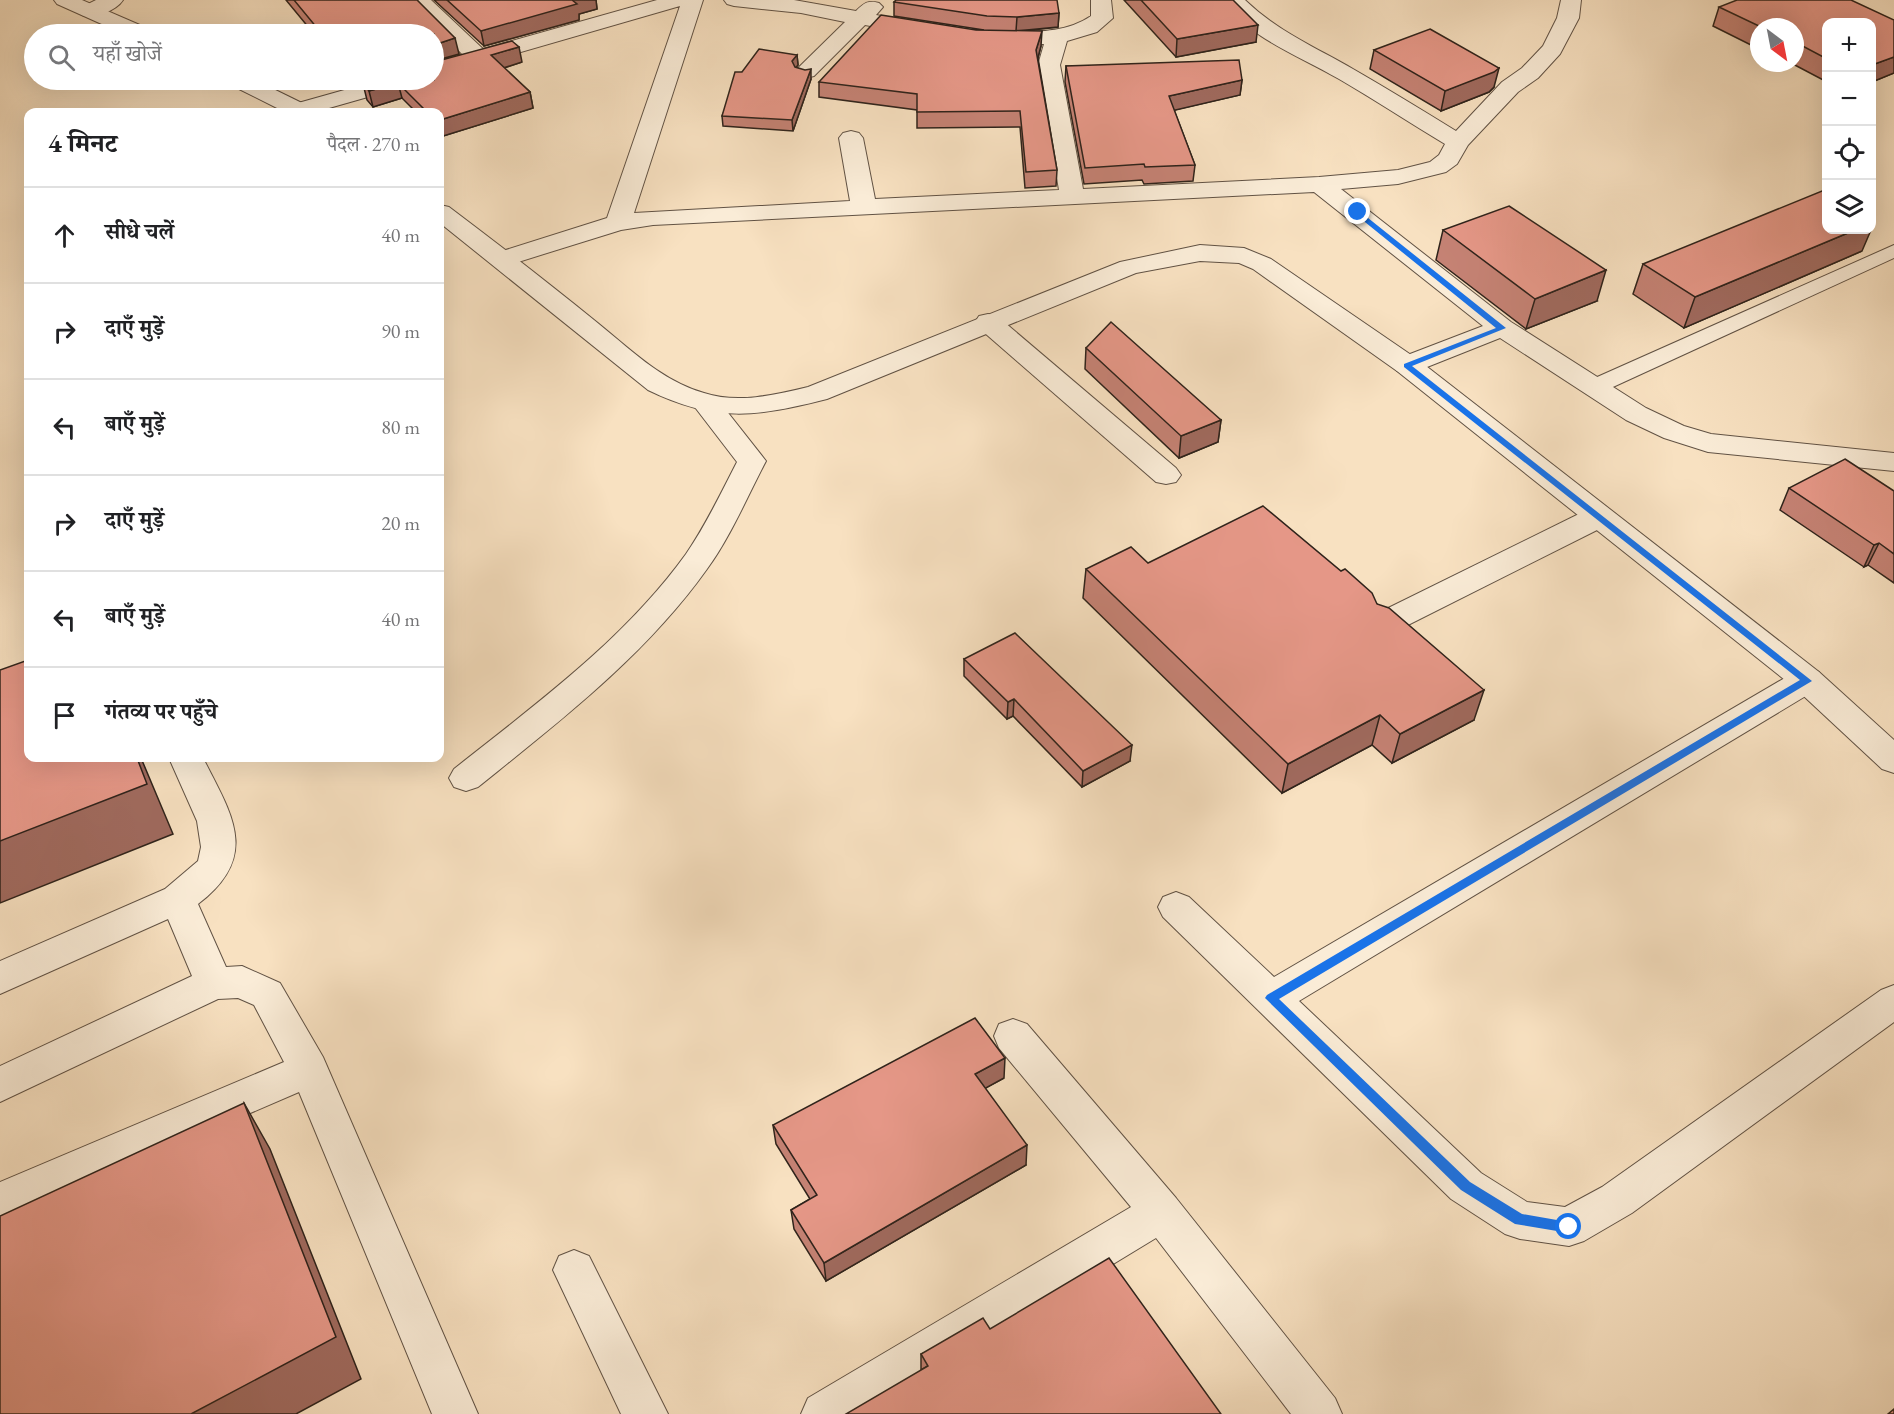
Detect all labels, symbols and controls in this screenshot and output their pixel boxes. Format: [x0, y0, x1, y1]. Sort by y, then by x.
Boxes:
north arrow [1750, 18, 1804, 72]
map controls [1822, 18, 1876, 234]
button: + [1822, 18, 1876, 72]
search box [24, 24, 444, 90]
text: यहाँ खोजें [93, 39, 162, 68]
icon: search [45, 41, 78, 74]
button: − [1822, 72, 1876, 126]
text: 4 मिनट [48, 126, 117, 160]
button: locate [1822, 126, 1876, 180]
text: पैदल · 270 m [327, 131, 420, 157]
button: layers [1822, 180, 1876, 234]
route end [1344, 198, 1370, 224]
text: सीधे चलें [105, 217, 174, 246]
icon: ahead [48, 219, 81, 252]
text: 40 m [381, 222, 420, 248]
text: दाएँ मुड़ें [105, 313, 164, 342]
icon: right [48, 315, 81, 348]
text: 90 m [381, 318, 420, 344]
text: बाएँ मुड़ें [105, 409, 165, 438]
icon: left [48, 411, 81, 444]
text: 80 m [381, 414, 420, 440]
text: दाएँ मुड़ें [105, 505, 164, 534]
icon: right [48, 507, 81, 540]
text: 20 m [381, 510, 420, 536]
text: बाएँ मुड़ें [105, 601, 165, 630]
icon: left [48, 603, 81, 636]
text: 40 m [381, 606, 420, 632]
text: गंतव्य पर पहुँचे [105, 697, 217, 726]
icon: arrive [48, 699, 81, 732]
route start [1555, 1213, 1581, 1239]

